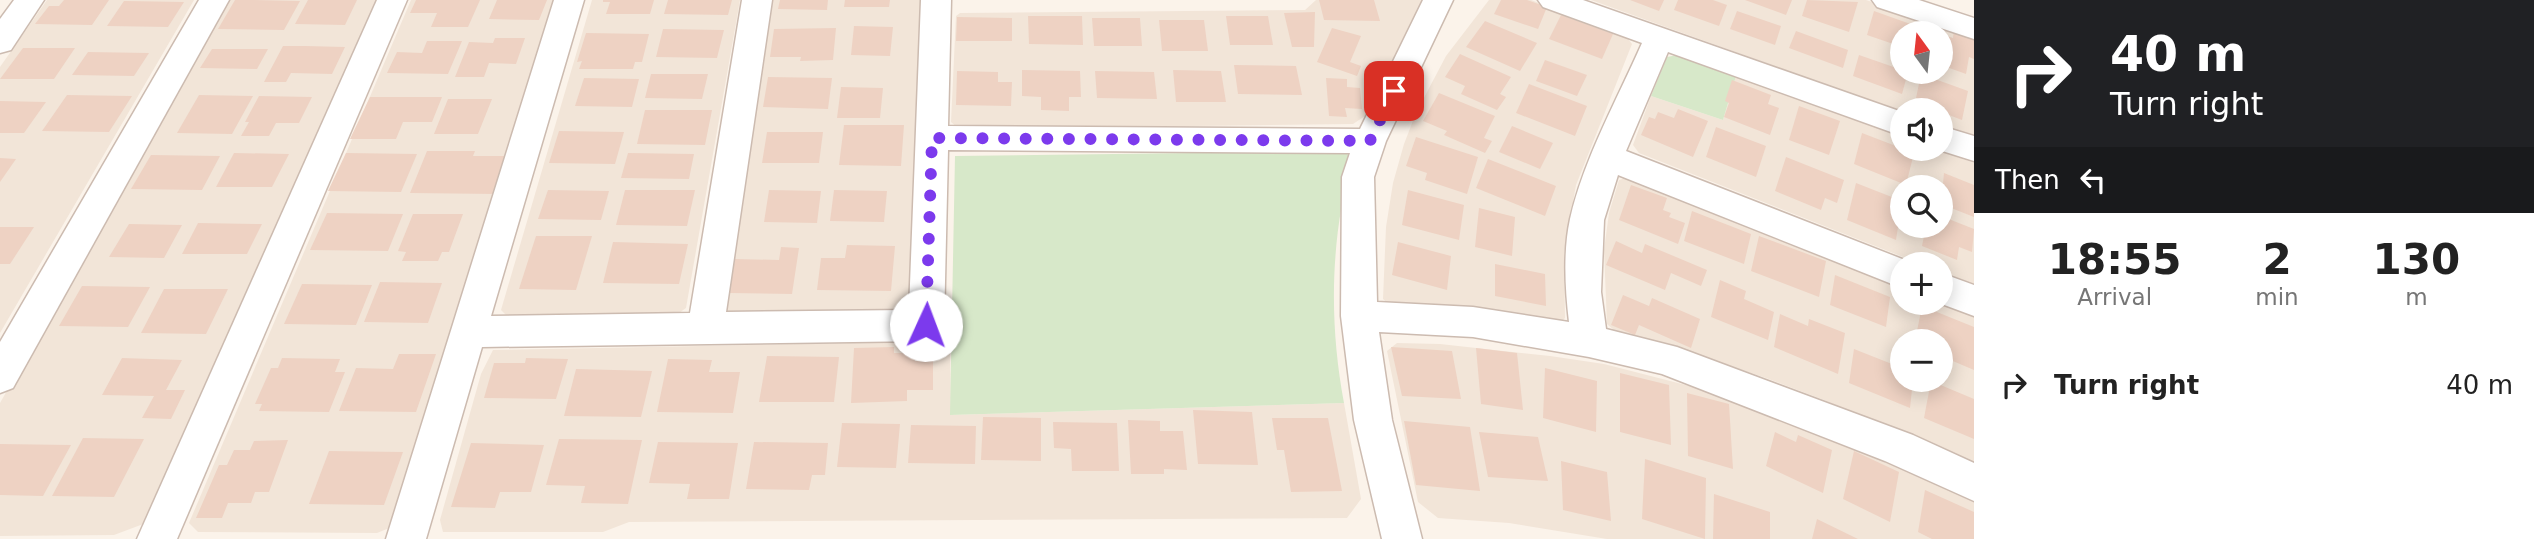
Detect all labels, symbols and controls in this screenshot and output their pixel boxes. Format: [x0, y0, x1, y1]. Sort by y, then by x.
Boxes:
north arrow [1890, 21, 1953, 84]
map controls [1890, 21, 1953, 392]
text: 40 m [2110, 26, 2246, 83]
icon: right [1995, 28, 2086, 119]
pin [1364, 61, 1424, 121]
icon: arrive [1375, 72, 1413, 110]
text: Turn right [2110, 85, 2263, 123]
button: sound [1890, 98, 1953, 161]
icon: left [2074, 161, 2112, 199]
text: Then [1995, 165, 2060, 195]
button: search [1890, 175, 1953, 238]
text: 18:55 [2048, 235, 2182, 284]
text: 2 [2262, 235, 2292, 284]
text: 130 [2373, 235, 2460, 284]
button: + [1890, 252, 1953, 315]
text: Arrival [2077, 284, 2152, 310]
text: min [2255, 284, 2299, 310]
text: m [2405, 284, 2428, 310]
position arrow [889, 288, 963, 362]
button: − [1890, 329, 1953, 392]
icon: right [1995, 366, 2033, 404]
text: Turn right [2054, 370, 2199, 400]
text: 40 m [2446, 370, 2513, 400]

